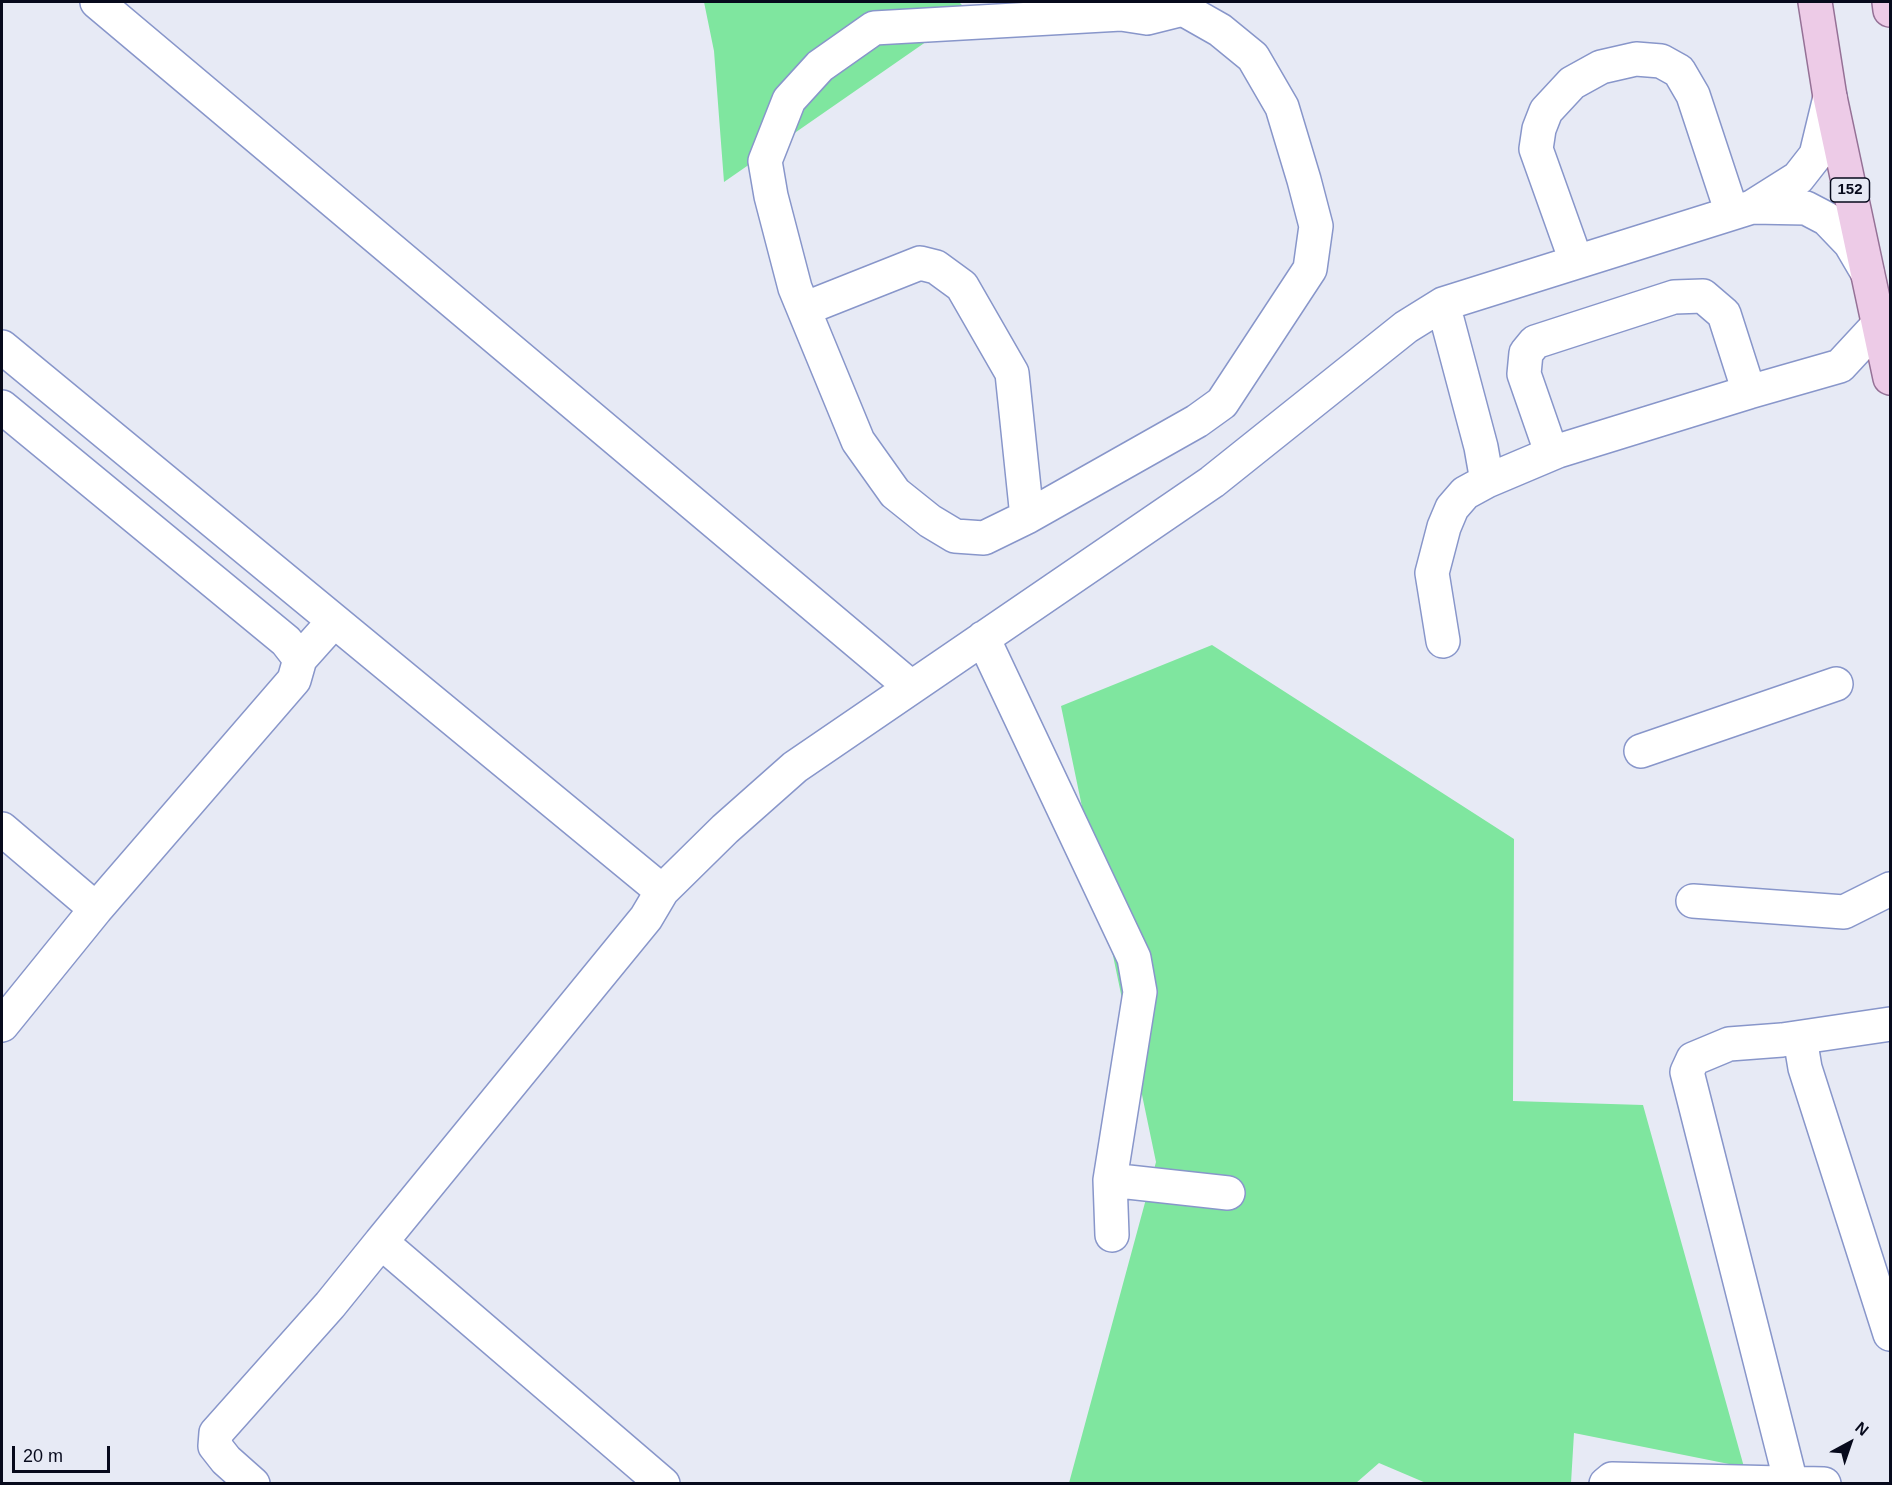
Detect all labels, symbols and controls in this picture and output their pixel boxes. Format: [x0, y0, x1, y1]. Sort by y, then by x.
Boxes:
road number: 152 [1830, 178, 1870, 202]
north arrow [1820, 1413, 1880, 1473]
text: N [1852, 1419, 1872, 1439]
scale bar [15, 1434, 112, 1472]
text: 20 m [23, 1446, 63, 1466]

